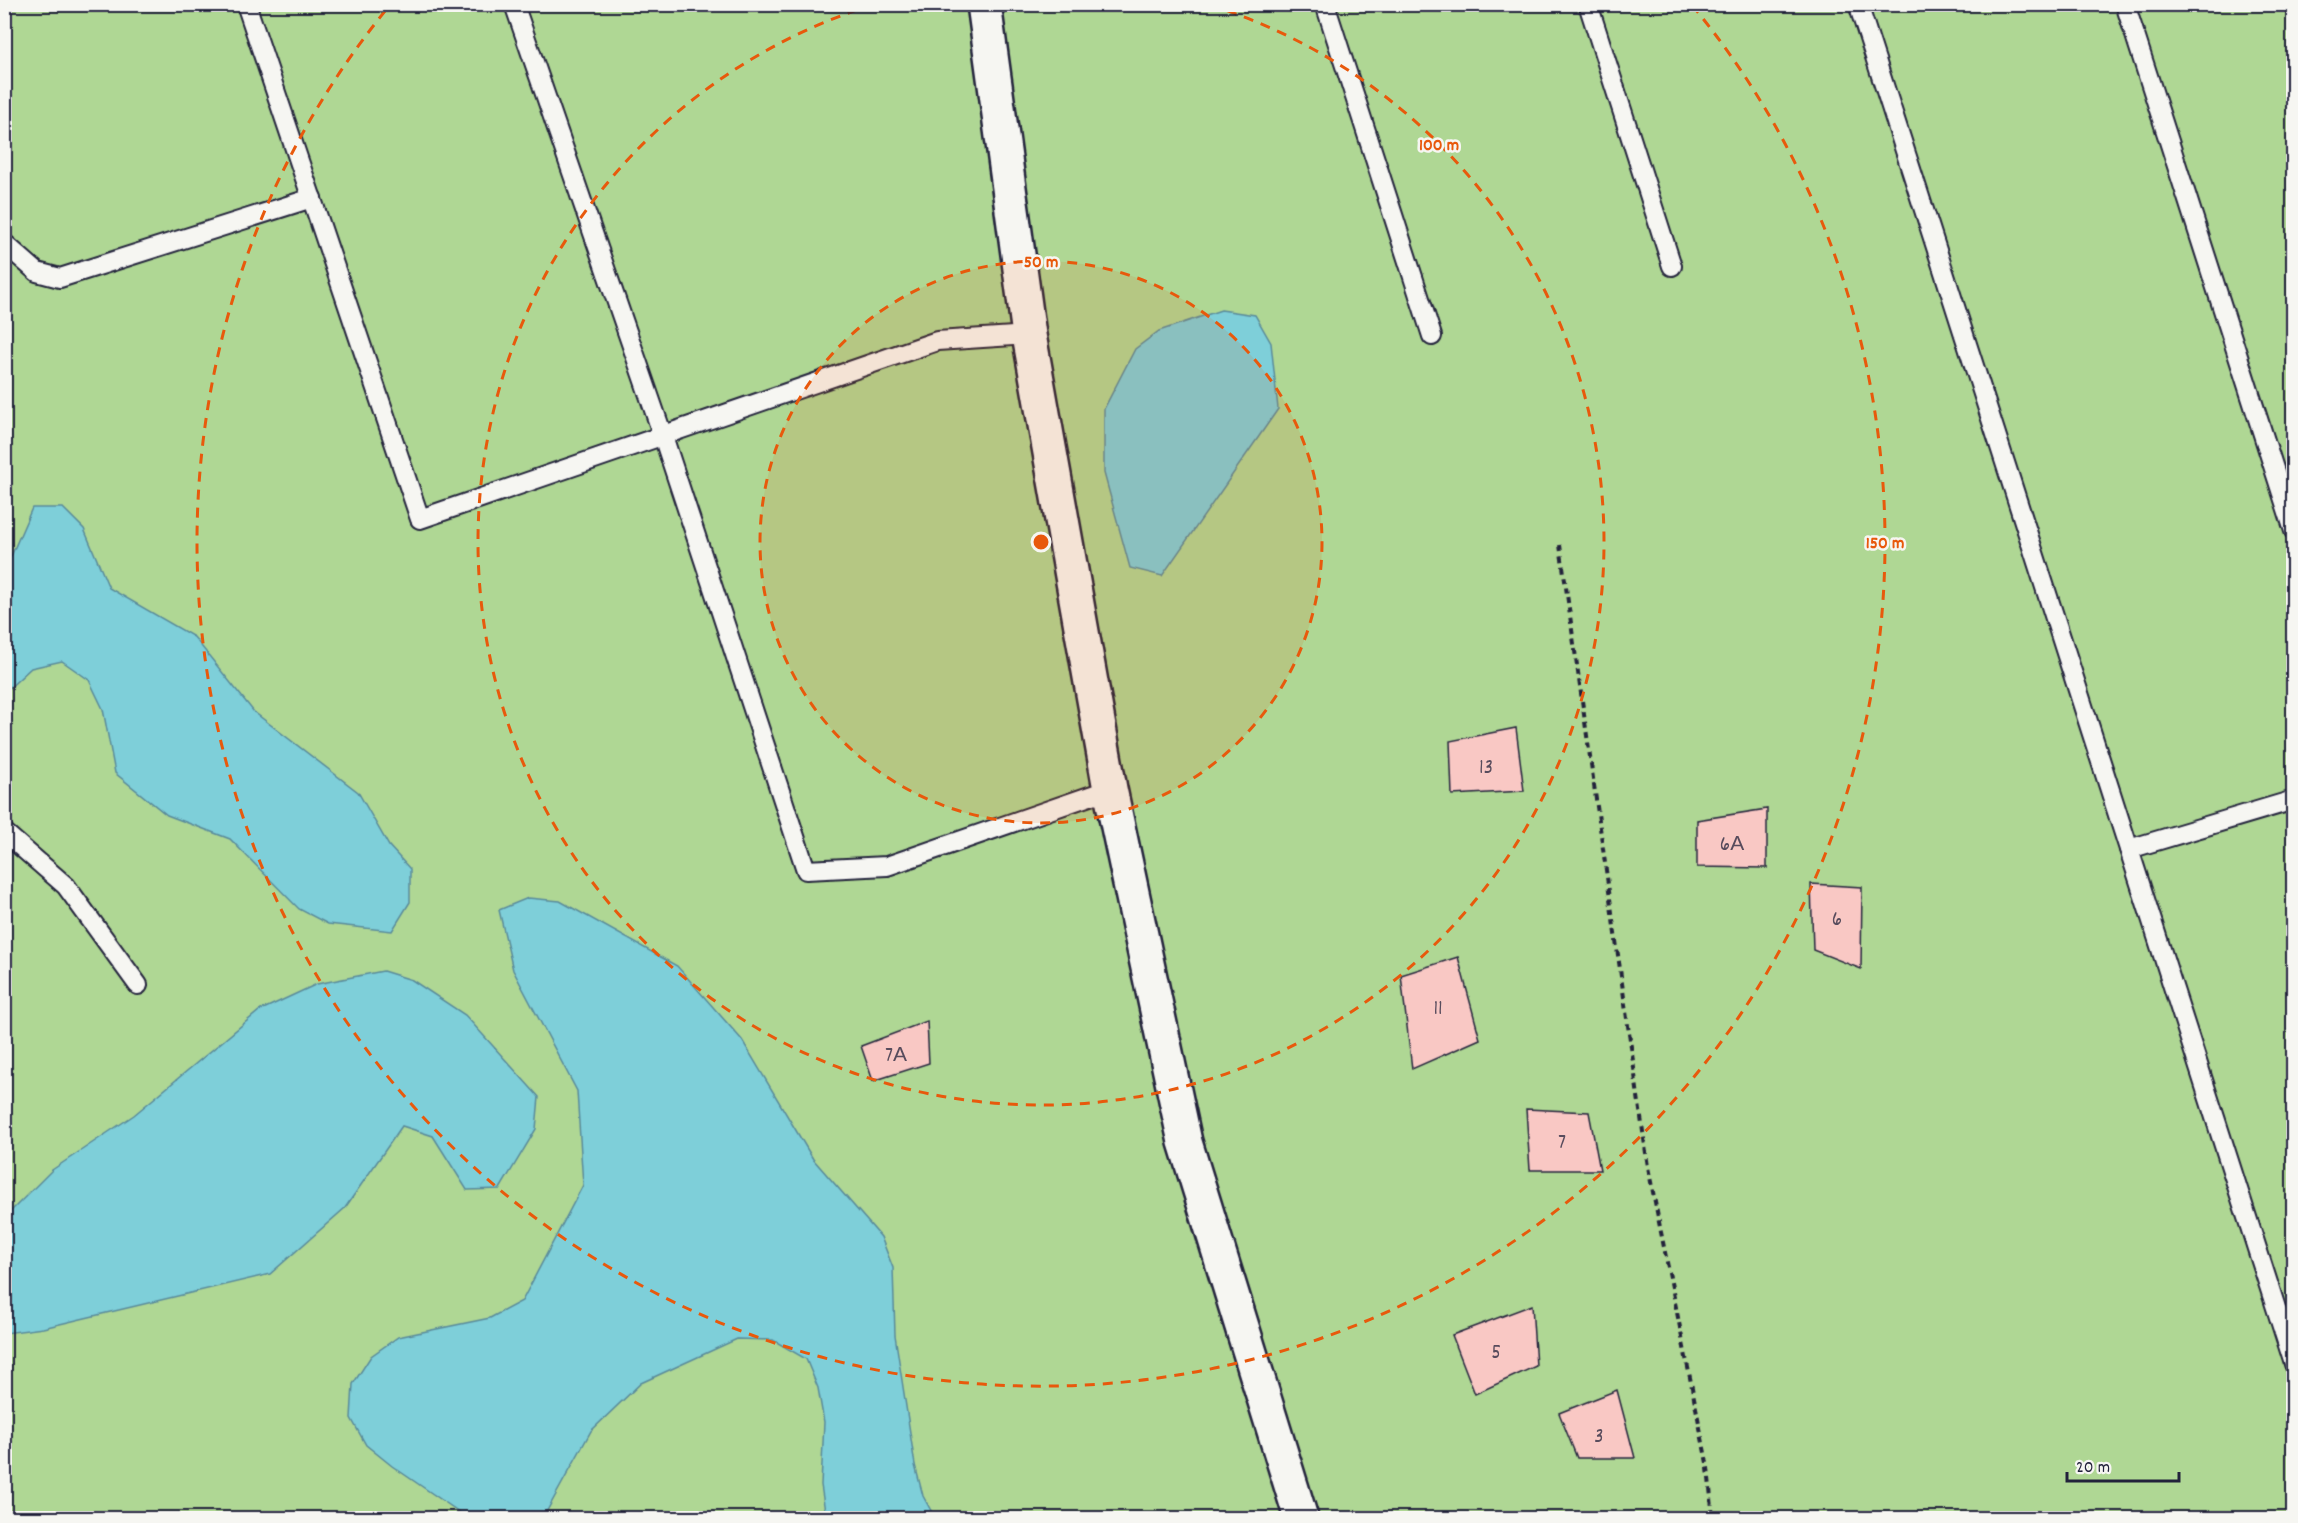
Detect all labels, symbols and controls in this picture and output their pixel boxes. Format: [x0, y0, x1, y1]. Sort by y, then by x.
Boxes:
text: 100 m [1419, 134, 1459, 159]
text: 50 m [1024, 251, 1058, 276]
centre of rings [1031, 532, 1051, 552]
text: 150 m [1866, 532, 1904, 557]
house number: 13 [1479, 754, 1493, 784]
house number: 6А [1720, 831, 1744, 861]
house number: 6 [1832, 906, 1842, 936]
house number: 11 [1433, 995, 1443, 1025]
house number: 7А [885, 1042, 907, 1072]
house number: 7 [1558, 1129, 1566, 1159]
house number: 5 [1491, 1339, 1501, 1369]
house number: 3 [1594, 1423, 1604, 1453]
scale bar [2067, 1445, 2180, 1483]
text: 20 m [2076, 1456, 2110, 1481]

